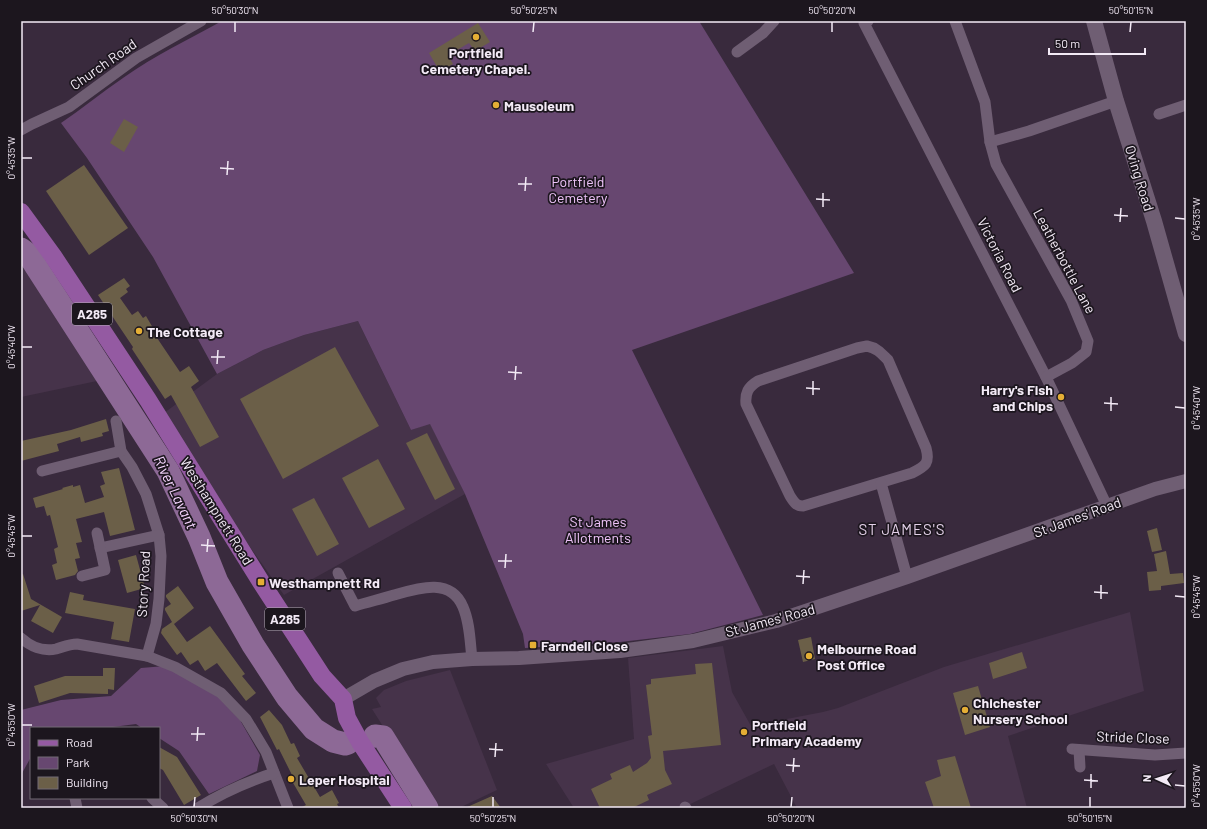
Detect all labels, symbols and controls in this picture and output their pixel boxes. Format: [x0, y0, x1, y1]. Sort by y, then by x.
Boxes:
text: 50°50'30"N [212, 4, 258, 16]
text: 50°50'25"N [511, 4, 557, 16]
text: 50°50'20"N [808, 4, 856, 16]
text: 50°50'15"N [1109, 4, 1153, 16]
scale bar [1049, 30, 1145, 56]
marker: Portfield Cemetery Chapel. [471, 32, 481, 42]
street label: Church Road [67, 35, 139, 93]
text: 50 m [1055, 36, 1080, 50]
place label: Portfield Cemetery Chapel. [421, 44, 531, 77]
place label: Mausoleum [504, 97, 575, 114]
marker: Mausoleum [491, 100, 501, 110]
text: 0°45'35"W [5, 136, 17, 180]
street label: Oving Road [1122, 143, 1158, 213]
park label: Portfield Cemetery [548, 173, 608, 206]
text: 0°45'35"W [1190, 197, 1202, 241]
street label: Leatherbottle Lane [1030, 206, 1100, 316]
street label: Victoria Road [974, 215, 1026, 295]
road number: A285 [72, 303, 112, 325]
place label: The Cottage [147, 323, 223, 340]
text: 0°45'40"W [5, 325, 17, 369]
marker: The Cottage [134, 326, 144, 336]
place label: Harry's Fish and Chips [981, 381, 1053, 414]
text: 0°45'40"W [1190, 386, 1202, 430]
marker: Harry's Fish and Chips [1056, 392, 1066, 402]
water label: River Lavant [151, 452, 202, 532]
street label: Westhampnett Road [177, 454, 257, 568]
street label: St James' Road [1031, 493, 1123, 541]
park label: St James Allotments [565, 513, 631, 546]
text: 0°45'45"W [5, 514, 17, 558]
district label: ST JAMES'S [859, 520, 945, 538]
street label: Story Road [133, 550, 153, 618]
place label: Westhampnett Rd [269, 574, 380, 591]
text: 0°45'45"W [1190, 575, 1202, 619]
marker: Westhampnett Rd [256, 577, 266, 587]
street label: St James' Road [723, 600, 817, 640]
road number: A285 [265, 608, 305, 630]
place label: Farndell Close [541, 637, 628, 654]
marker: Farndell Close [528, 640, 538, 650]
place label: Melbourne Road Post Office [817, 640, 917, 673]
marker: Melbourne Road Post Office [804, 651, 814, 661]
place label: Chichester Nursery School [973, 694, 1068, 727]
text: 0°45'50"W [5, 703, 17, 747]
marker: Chichester Nursery School [960, 705, 970, 715]
place label: Portfield Primary Academy [752, 716, 862, 749]
legend [30, 727, 160, 799]
marker: Portfield Primary Academy [739, 727, 749, 737]
street label: Stride Close [1096, 727, 1170, 747]
text: Road [66, 735, 93, 749]
text: Park [66, 755, 90, 769]
north arrow [1137, 759, 1177, 799]
text: 0°45'50"W [1190, 764, 1202, 808]
place label: Leper Hospital [299, 771, 390, 788]
marker: Leper Hospital [286, 774, 296, 784]
text: N [1140, 774, 1153, 782]
text: Building [66, 775, 108, 789]
text: 50°50'30"N [171, 812, 217, 824]
text: 50°50'25"N [470, 812, 516, 824]
text: 50°50'20"N [767, 812, 815, 824]
text: 50°50'15"N [1068, 812, 1112, 824]

